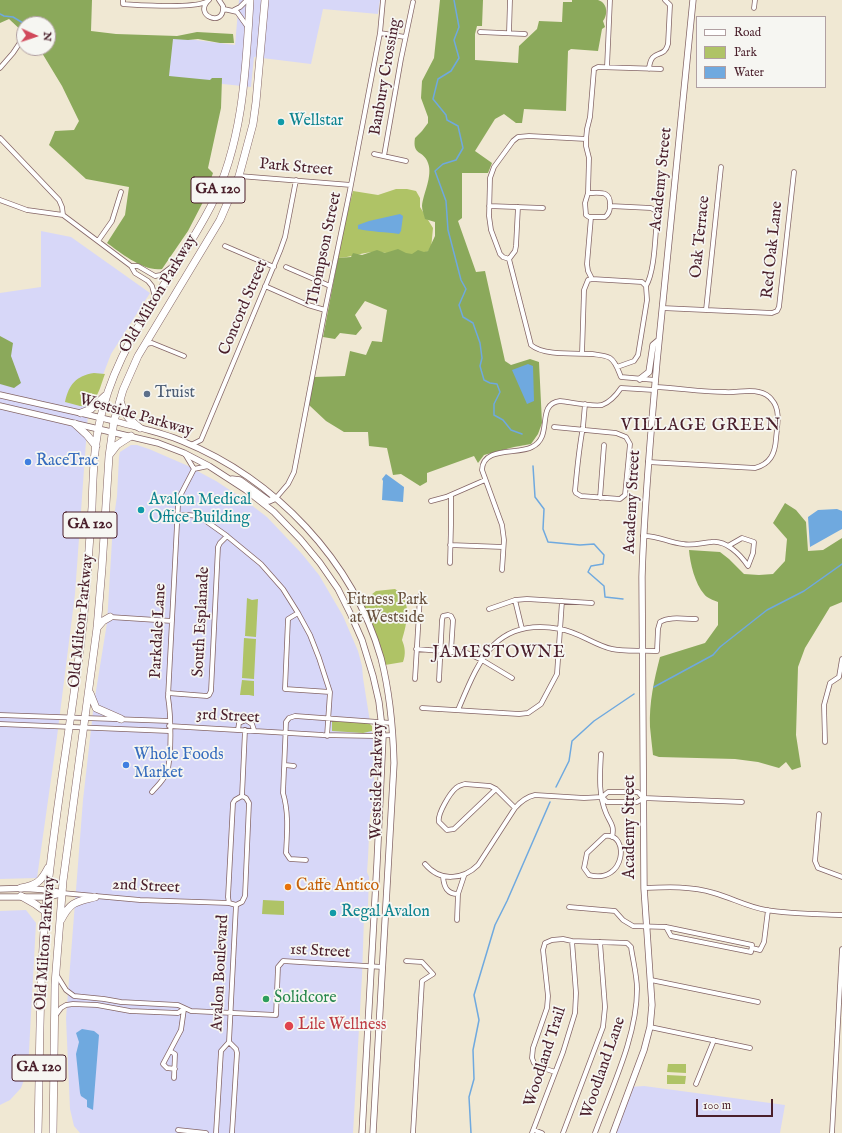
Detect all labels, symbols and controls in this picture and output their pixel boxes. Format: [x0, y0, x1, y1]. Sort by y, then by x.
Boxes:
north arrow [16, 16, 56, 56]
legend [696, 16, 826, 88]
street label: Banbury Crossing [366, 17, 406, 137]
text: Road [734, 25, 761, 40]
text: N [40, 31, 54, 42]
text: Park [734, 45, 757, 60]
text: Water [734, 65, 764, 80]
place label: Wellstar [289, 112, 343, 132]
marker: Wellstar [276, 117, 286, 127]
street label: Academy Street [647, 126, 677, 232]
street label: Park Street [258, 155, 334, 181]
road number: GA 120 [191, 177, 245, 203]
street label: Thompson Street [304, 190, 346, 308]
street label: Oak Terrace [687, 195, 715, 279]
street label: Red Oak Lane [758, 200, 788, 300]
street label: Old Milton Parkway [116, 231, 202, 357]
street label: Concord Street [215, 257, 273, 359]
place label: Truist [155, 384, 195, 404]
marker: Truist [142, 389, 152, 399]
street label: Westside Parkway [77, 391, 195, 441]
district label: VILLAGE GREEN [621, 417, 781, 437]
street label: Academy Street [621, 450, 645, 554]
place label: RaceTrac [36, 452, 98, 472]
marker: RaceTrac [23, 457, 33, 467]
place label: Avalon Medical Office Building [149, 491, 251, 529]
marker: Avalon Medical Office Building [136, 505, 146, 515]
road number: GA 120 [63, 512, 117, 538]
street label: Old Milton Parkway [65, 553, 99, 689]
street label: South Esplanade [190, 566, 214, 678]
street label: Parkdale Lane [147, 583, 171, 679]
park label: Fitness Park at Westside [347, 591, 427, 629]
district label: JAMESTOWNE [432, 644, 566, 664]
street label: 3rd Street [196, 706, 260, 728]
street label: Westside Parkway [367, 722, 389, 840]
place label: Whole Foods Market [134, 746, 224, 784]
marker: Whole Foods Market [121, 760, 131, 770]
street label: Academy Street [621, 775, 641, 879]
street label: Old Milton Parkway [32, 875, 60, 1011]
street label: 2nd Street [112, 876, 180, 898]
place label: Caffe Antico [296, 877, 379, 897]
marker: Caffe Antico [283, 882, 293, 892]
place label: Regal Avalon [341, 903, 430, 923]
marker: Regal Avalon [328, 908, 338, 918]
street label: Avalon Boulevard [208, 914, 234, 1032]
street label: 1st Street [289, 941, 351, 963]
place label: Solidcore [274, 989, 337, 1009]
marker: Solidcore [261, 994, 271, 1004]
street label: Woodland Trail [521, 1005, 571, 1109]
street label: Woodland Lane [578, 1015, 630, 1121]
place label: Lile Wellness [298, 1016, 386, 1036]
marker: Lile Wellness [283, 1020, 295, 1032]
road number: GA 120 [12, 1055, 66, 1081]
scale bar [698, 1091, 775, 1117]
text: 100 m [703, 1098, 731, 1113]

